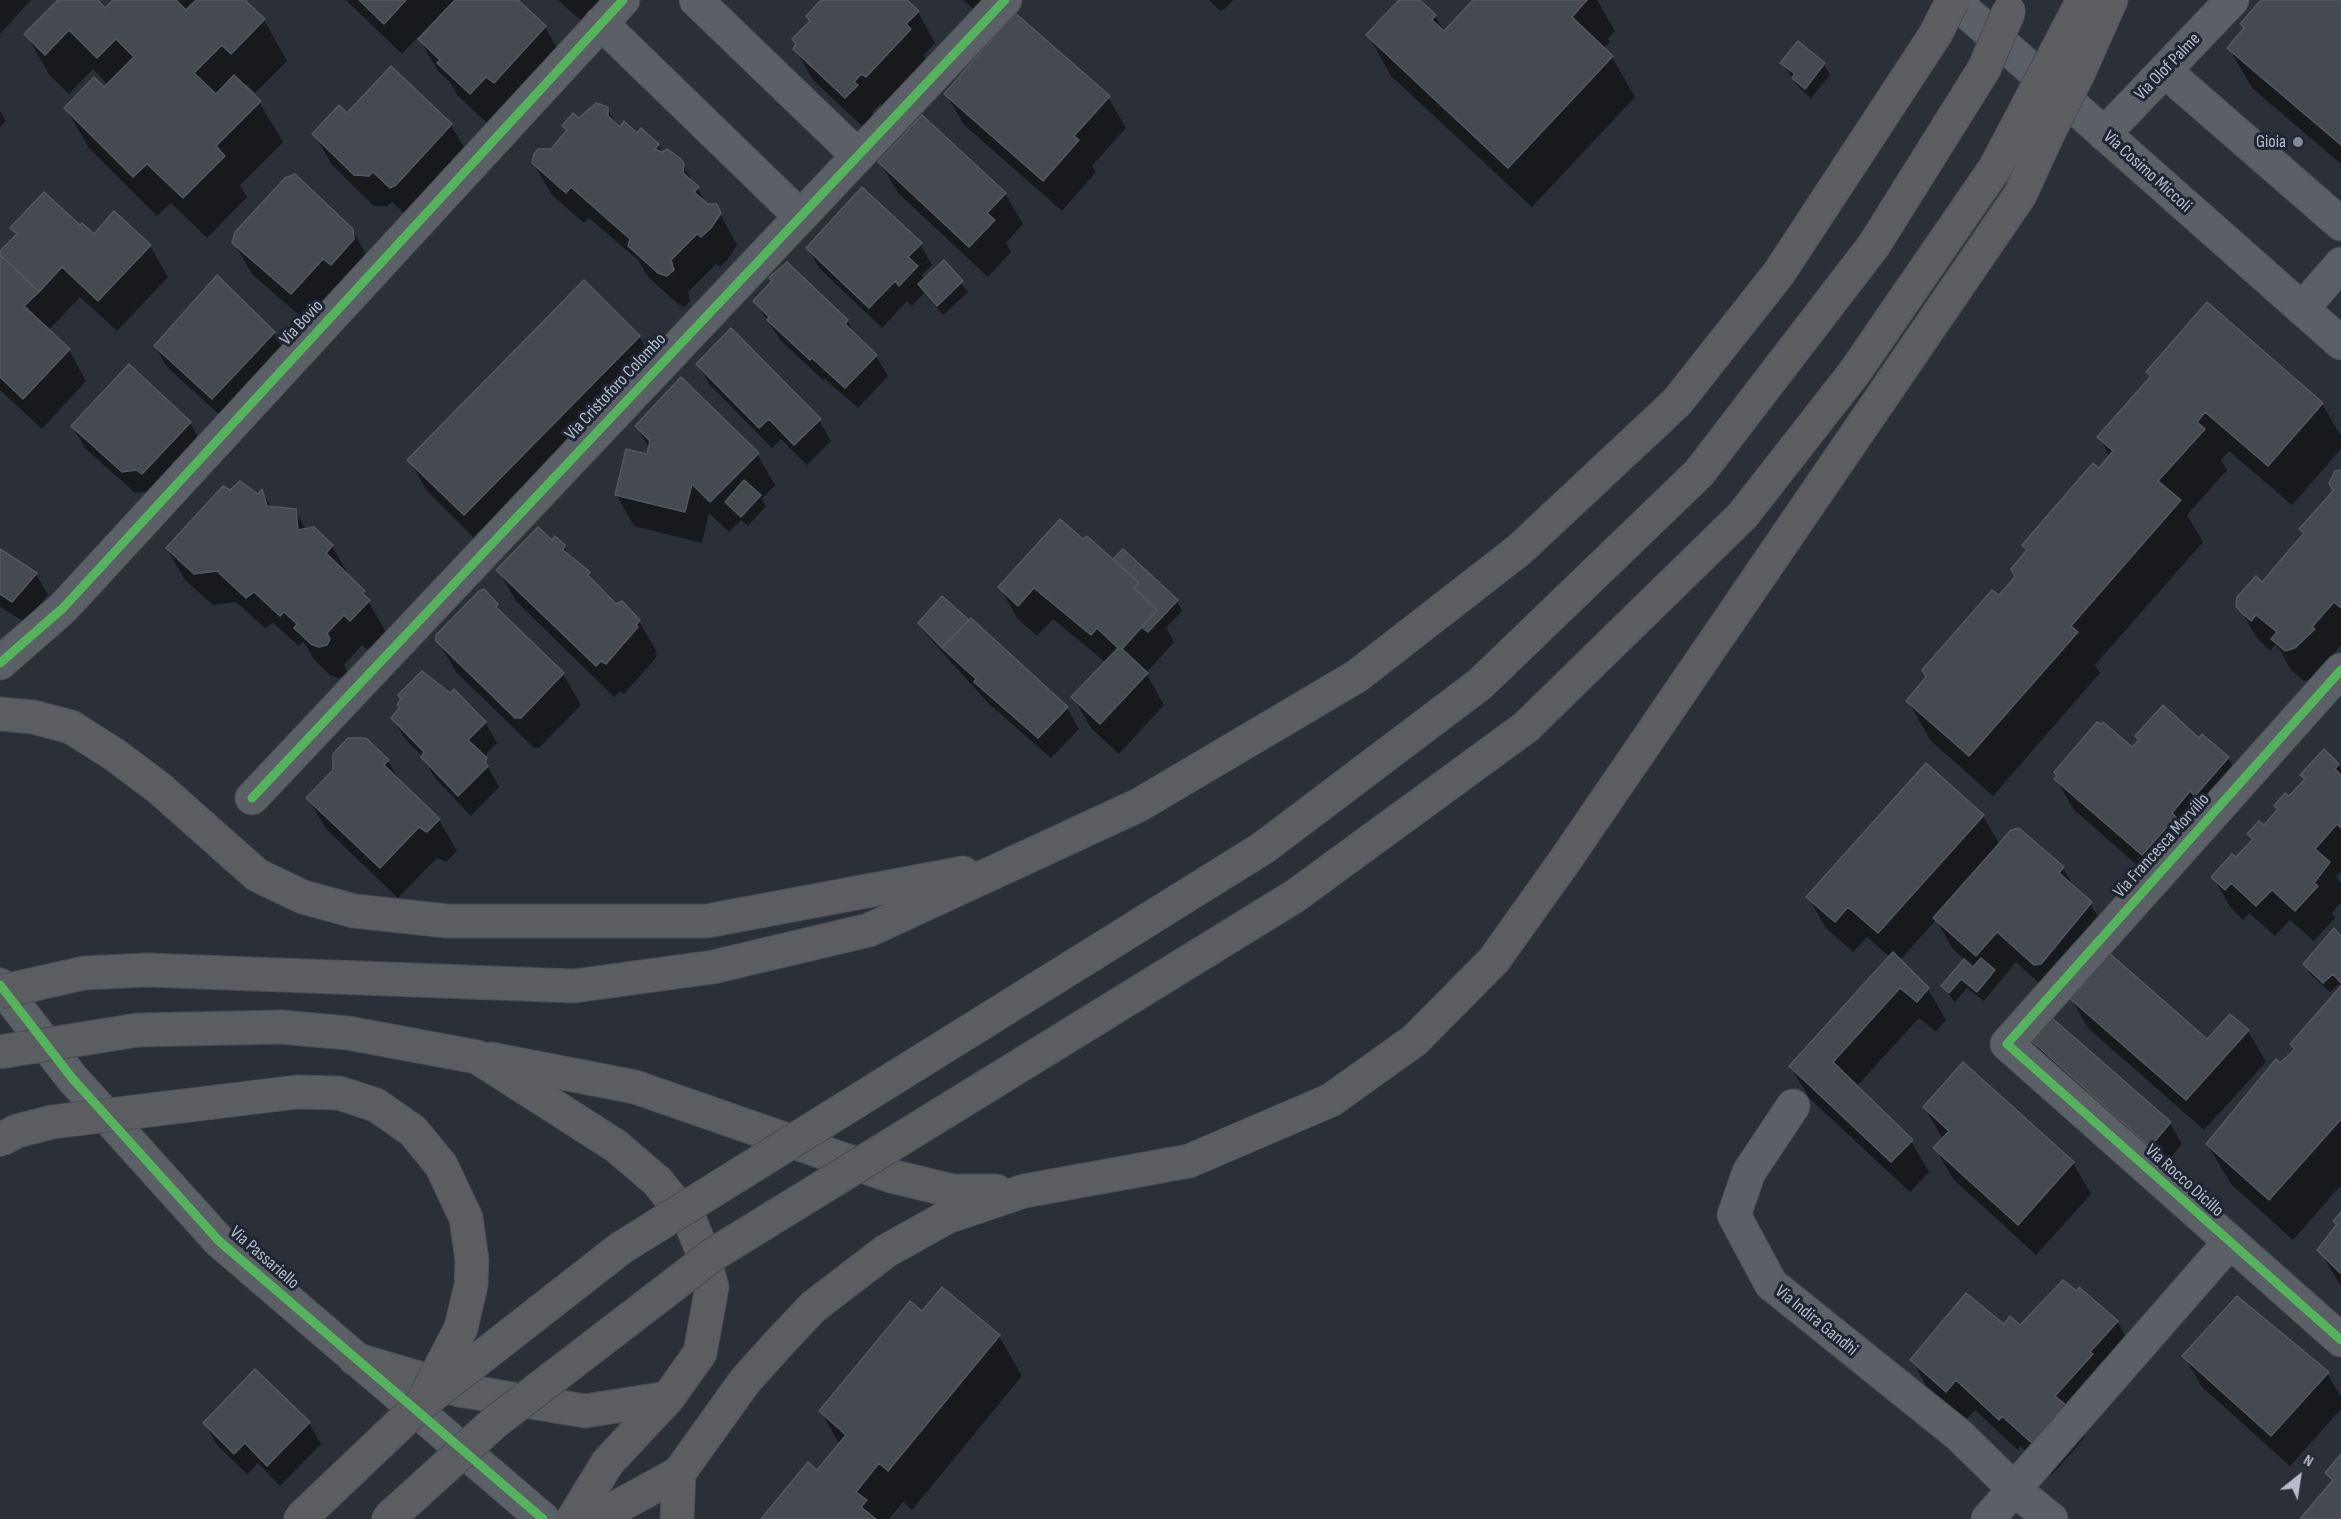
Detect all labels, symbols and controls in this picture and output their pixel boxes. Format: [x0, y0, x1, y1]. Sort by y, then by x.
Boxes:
street label: Via Olof Palme [2131, 29, 2205, 105]
street label: Via Cosimo Miccoli [2098, 127, 2196, 217]
place label: Gioia [2256, 131, 2286, 153]
marker: Gioia [2291, 135, 2305, 149]
street label: Via Bovio [276, 296, 328, 350]
street label: Via Cristoforo Colombo [561, 329, 671, 445]
street label: Via Francesca Morvillo [2109, 789, 2215, 903]
street label: Via Rocco Dicillo [2140, 1140, 2228, 1222]
street label: Via Passariello [225, 1222, 303, 1294]
street label: Via Indira Gandhi [1770, 1281, 1862, 1361]
north arrow [2269, 1447, 2329, 1507]
text: N [2300, 1451, 2317, 1471]

